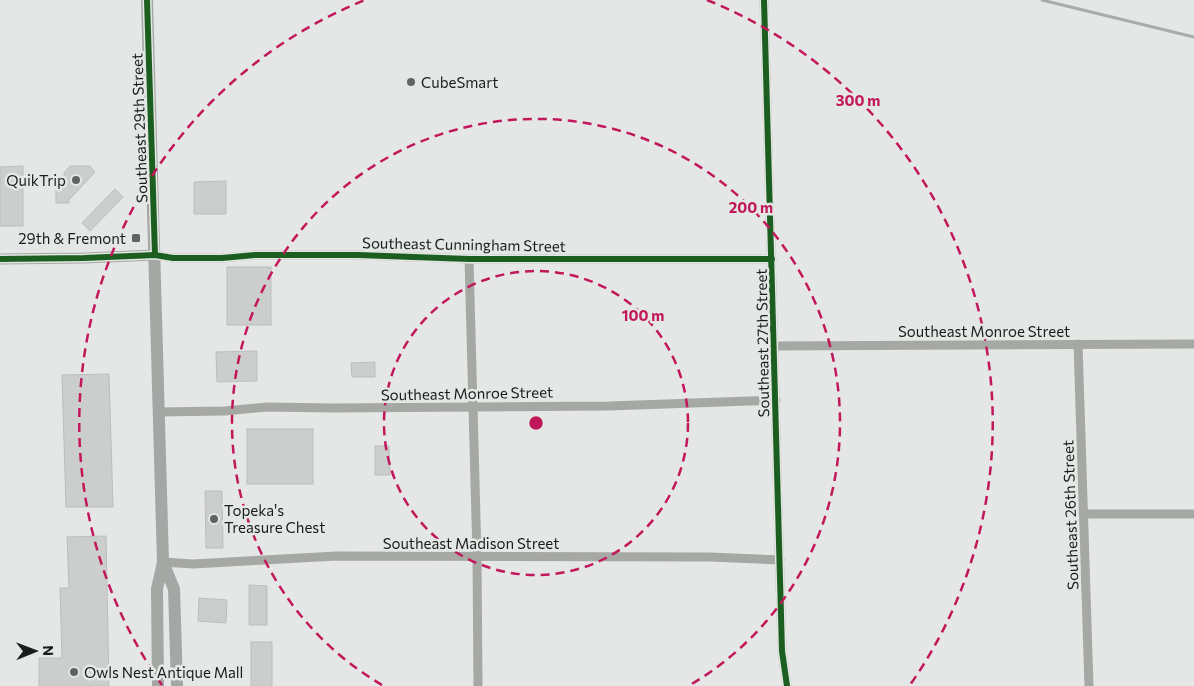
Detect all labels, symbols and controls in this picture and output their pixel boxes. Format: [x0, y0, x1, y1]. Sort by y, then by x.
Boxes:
street label: Southeast 29th Street [127, 53, 151, 203]
place label: CubeSmart [421, 73, 498, 91]
marker: CubeSmart [405, 76, 417, 88]
text: 300 m [836, 91, 880, 109]
place label: QuikTrip [6, 171, 66, 189]
marker: QuikTrip [70, 174, 82, 186]
text: 200 m [729, 198, 773, 216]
place label: 29th & Fremont [18, 229, 126, 247]
marker: 29th & Fremont [130, 232, 142, 244]
street label: Southeast Cunningham Street [362, 233, 566, 255]
street label: Southeast 27th Street [752, 269, 772, 417]
text: 100 m [622, 306, 664, 324]
street label: Southeast Monroe Street [898, 322, 1070, 340]
street label: Southeast Monroe Street [381, 382, 553, 404]
centre of rings [527, 414, 545, 432]
street label: Southeast 26th Street [1058, 440, 1082, 590]
place label: Topeka's Treasure Chest [224, 501, 325, 536]
marker: Topeka's Treasure Chest [208, 513, 220, 525]
street label: Southeast Madison Street [383, 534, 559, 552]
north arrow [10, 626, 60, 676]
text: N [40, 645, 57, 656]
place label: Owls Nest Antique Mall [84, 663, 243, 681]
marker: Owls Nest Antique Mall [68, 666, 80, 678]

